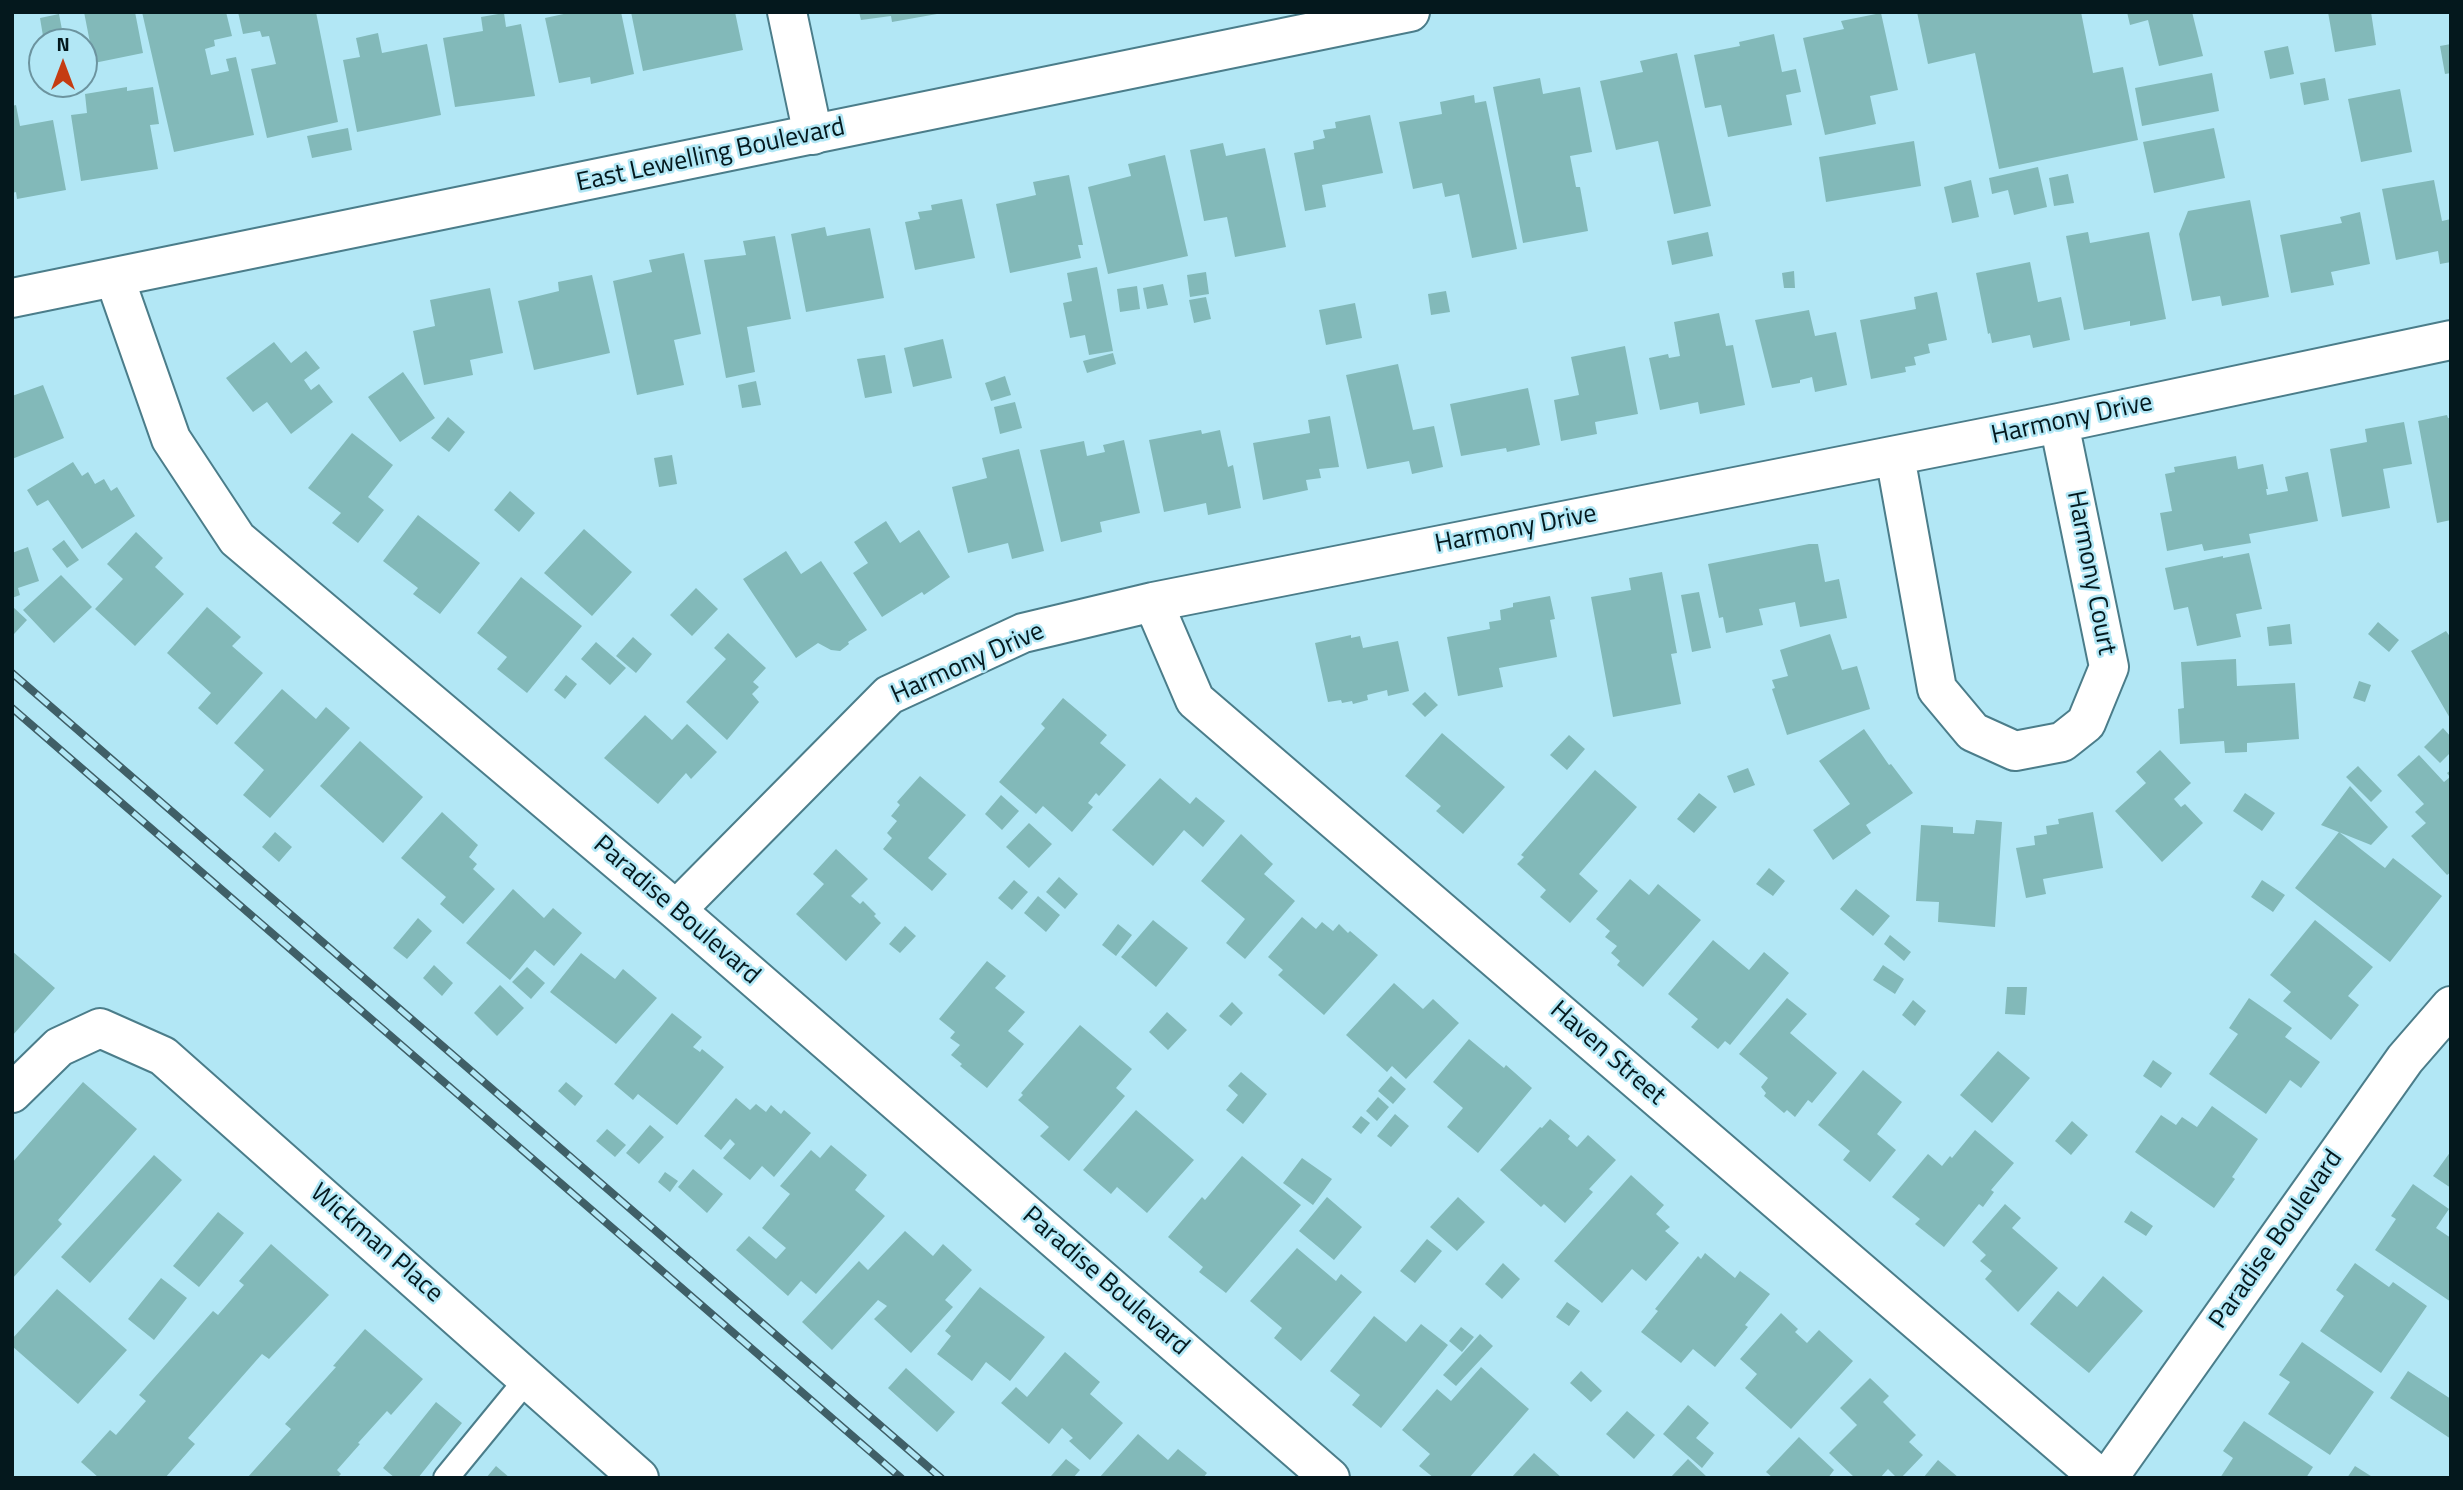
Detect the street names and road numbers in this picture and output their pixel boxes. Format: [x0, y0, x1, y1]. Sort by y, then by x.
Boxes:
street label: East Lewelling Boulevard [574, 112, 848, 200]
street label: Harmony Drive [1989, 388, 2155, 452]
street label: Harmony Court [2059, 488, 2121, 658]
street label: Harmony Drive [1433, 499, 1599, 561]
street label: Harmony Drive [887, 616, 1049, 712]
street label: Paradise Boulevard [586, 830, 766, 992]
street label: Haven Street [1543, 995, 1671, 1113]
street label: Paradise Boulevard [2204, 1145, 2350, 1335]
street label: Wickman Place [303, 1178, 449, 1310]
street label: Paradise Boulevard [1015, 1201, 1195, 1363]

